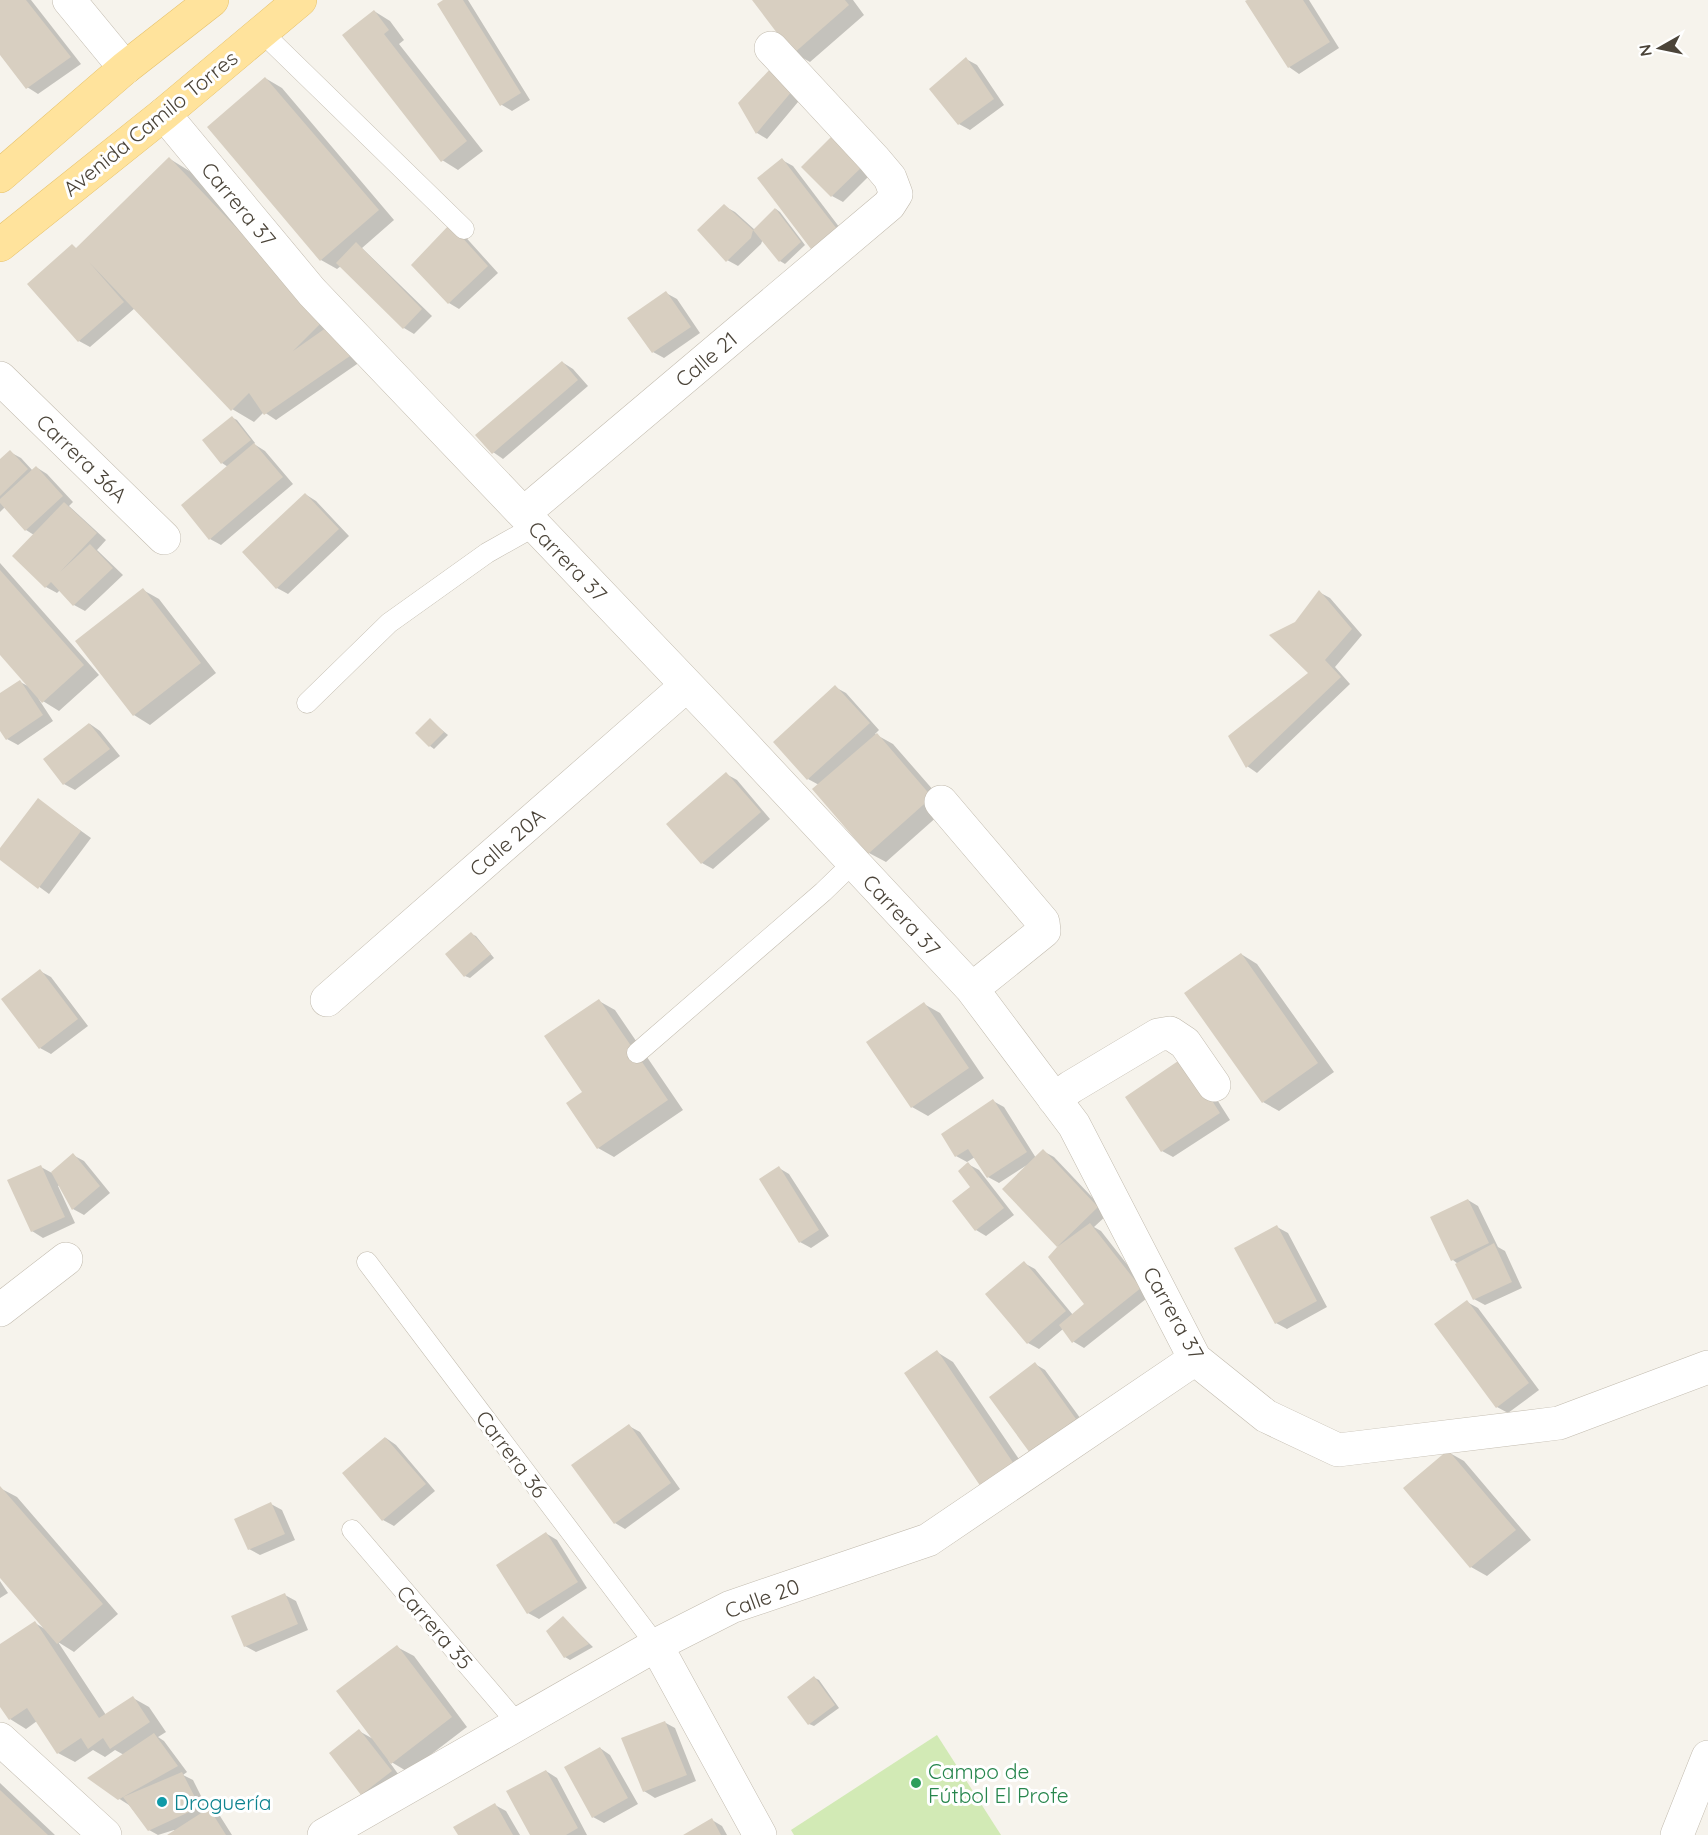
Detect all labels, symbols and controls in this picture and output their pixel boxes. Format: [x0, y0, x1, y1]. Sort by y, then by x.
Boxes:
north arrow [1630, 18, 1690, 78]
text: N [1634, 43, 1656, 58]
street label: Avenida Camilo Torres [57, 45, 243, 201]
street label: Carrera 37 [196, 157, 282, 252]
street label: Calle 21 [670, 326, 742, 392]
street label: Carrera 36A [31, 408, 133, 508]
street label: Carrera 37 [523, 515, 613, 607]
street label: Calle 20A [464, 802, 550, 882]
street label: Carrera 37 [858, 869, 946, 961]
street label: Carrera 37 [1138, 1262, 1210, 1364]
street label: Carrera 36 [471, 1405, 553, 1503]
street label: Calle 20 [721, 1573, 803, 1623]
street label: Carrera 35 [391, 1580, 479, 1674]
place label: Campo de Fútbol El Profe [928, 1758, 1069, 1808]
marker: Campo de Fútbol El Profe [909, 1776, 923, 1790]
place label: Droguería [174, 1789, 271, 1815]
marker: Droguería [155, 1795, 169, 1809]

